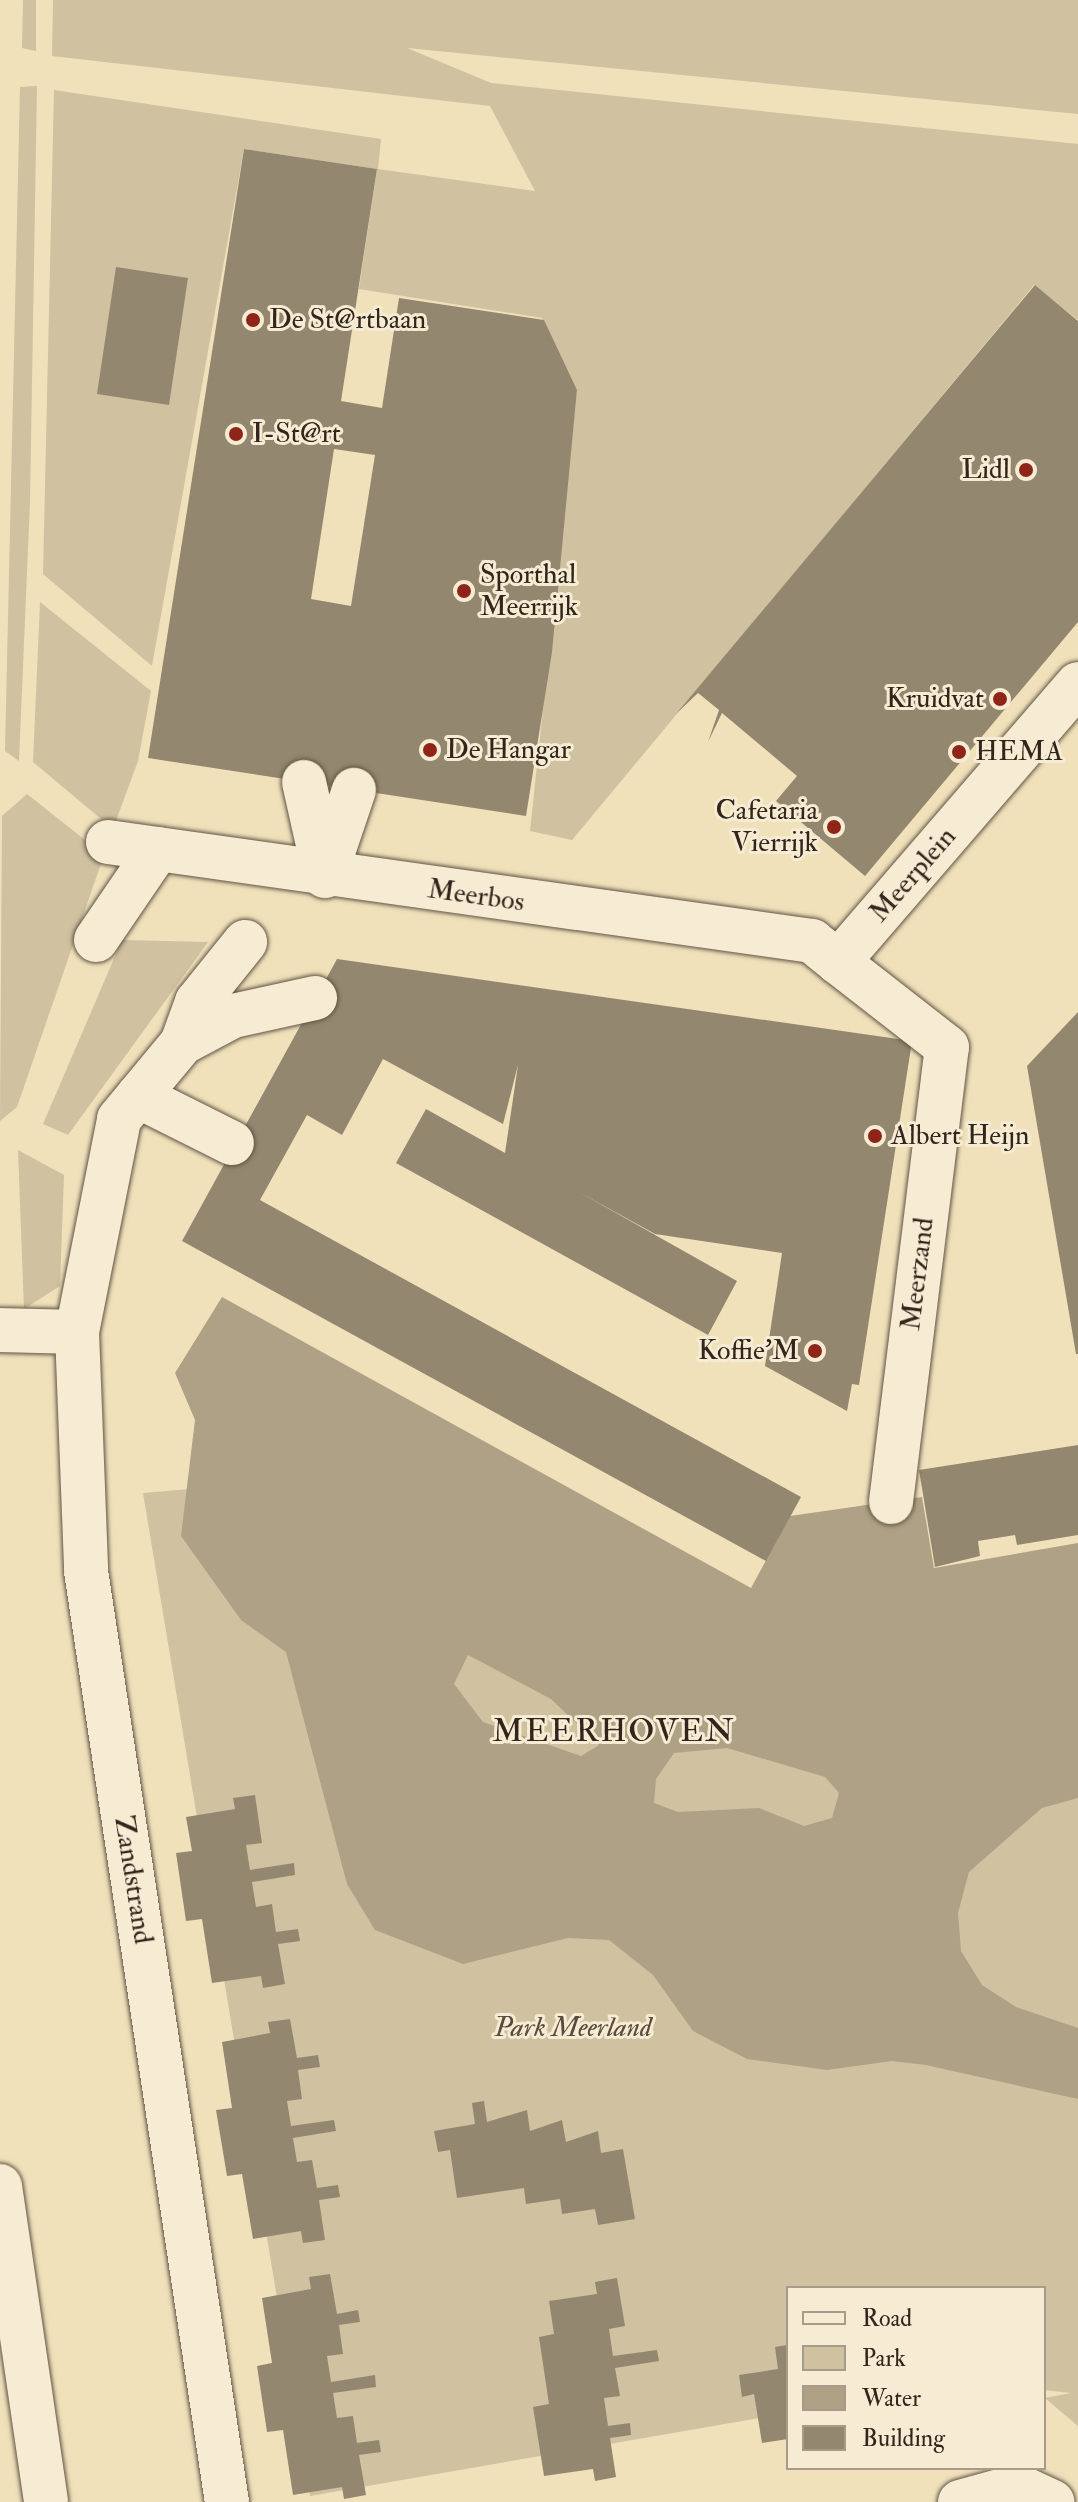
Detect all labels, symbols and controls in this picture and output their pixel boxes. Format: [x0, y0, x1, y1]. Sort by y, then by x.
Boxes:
place label: De St@rtbaan [269, 303, 426, 337]
marker: De St@rtbaan [244, 311, 262, 329]
place label: I-St@rt [252, 417, 341, 451]
marker: I-St@rt [227, 425, 245, 443]
place label: Lidl [961, 453, 1010, 487]
marker: Lidl [1017, 461, 1035, 479]
place label: Sporthal Meerrijk [480, 558, 578, 624]
marker: Sporthal Meerrijk [455, 582, 473, 600]
place label: Kruidvat [886, 682, 984, 716]
marker: Kruidvat [991, 690, 1009, 708]
place label: De Hangar [446, 733, 571, 767]
place label: HEMA [975, 735, 1063, 769]
marker: De Hangar [421, 741, 439, 759]
marker: HEMA [950, 743, 968, 761]
place label: Cafetaria Vierrijk [715, 794, 818, 860]
marker: Cafetaria Vierrijk [825, 818, 843, 836]
street label: Meerplein [863, 821, 963, 929]
street label: Meerbos [425, 873, 527, 919]
place label: Albert Heijn [891, 1119, 1029, 1153]
marker: Albert Heijn [866, 1127, 884, 1145]
street label: Meerzand [894, 1216, 942, 1332]
place label: Koffie'M [698, 1334, 799, 1368]
marker: Koffie'M [806, 1342, 824, 1360]
district label: MEERHOVEN [492, 1712, 736, 1750]
street label: Zandstrand [106, 1813, 160, 1947]
park label: Park Meerland [494, 2011, 652, 2045]
legend [786, 2286, 1046, 2470]
text: Road [862, 2303, 912, 2334]
text: Park [862, 2343, 906, 2374]
text: Water [862, 2383, 921, 2414]
text: Building [862, 2423, 945, 2454]

